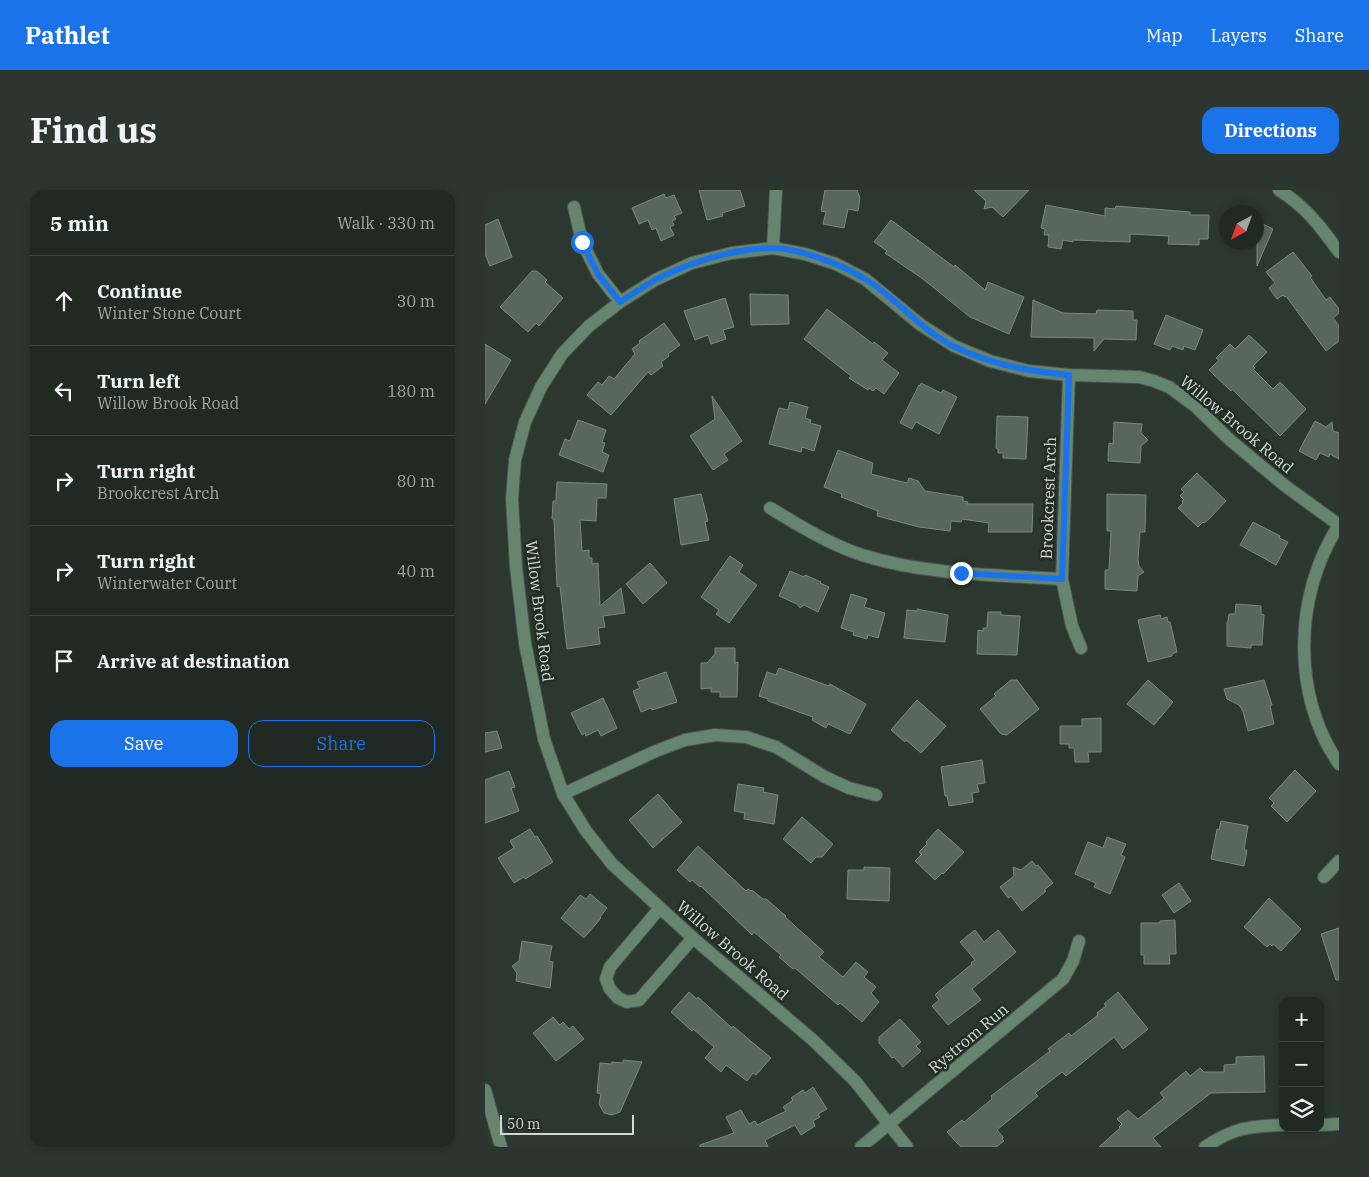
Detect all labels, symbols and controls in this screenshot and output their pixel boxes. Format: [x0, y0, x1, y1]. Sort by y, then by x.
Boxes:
text: Pathlet [25, 19, 110, 51]
text: Map [1146, 24, 1183, 47]
text: Layers [1211, 24, 1267, 47]
text: Share [1295, 24, 1344, 47]
text: Find us [30, 107, 157, 153]
button: Directions [1202, 107, 1339, 154]
north arrow [1219, 205, 1264, 250]
text: 5 min [50, 209, 109, 237]
text: Walk · 330 m [337, 213, 435, 233]
route start [571, 231, 594, 254]
text: Continue [97, 279, 182, 303]
icon: ahead [50, 287, 78, 315]
text: 30 m [397, 291, 435, 311]
text: Winter Stone Court [97, 303, 241, 323]
text: Turn left [97, 369, 180, 393]
street label: Willow Brook Road [1176, 371, 1298, 478]
icon: left [50, 377, 78, 405]
text: 180 m [387, 381, 435, 401]
text: Willow Brook Road [97, 393, 239, 413]
street label: Brookcrest Arch [1036, 436, 1060, 560]
text: Turn right [97, 459, 195, 483]
icon: right [50, 467, 78, 495]
text: 80 m [397, 471, 435, 491]
text: Brookcrest Arch [97, 483, 219, 503]
street label: Willow Brook Road [521, 539, 559, 683]
text: Turn right [97, 549, 195, 573]
icon: right [50, 557, 78, 585]
text: 40 m [397, 561, 435, 581]
route end [950, 562, 973, 585]
text: Winterwater Court [97, 573, 237, 593]
icon: arrive [50, 647, 78, 675]
text: Arrive at destination [97, 649, 290, 673]
button: Save [50, 720, 238, 767]
button: Share [248, 720, 435, 767]
street label: Willow Brook Road [673, 896, 793, 1004]
map controls [1279, 997, 1324, 1132]
button: + [1279, 997, 1324, 1042]
street label: Rystrom Run [924, 999, 1012, 1077]
button: − [1279, 1042, 1324, 1087]
button: layers [1279, 1087, 1324, 1132]
scale bar [500, 1112, 634, 1135]
text: 50 m [507, 1115, 540, 1133]

